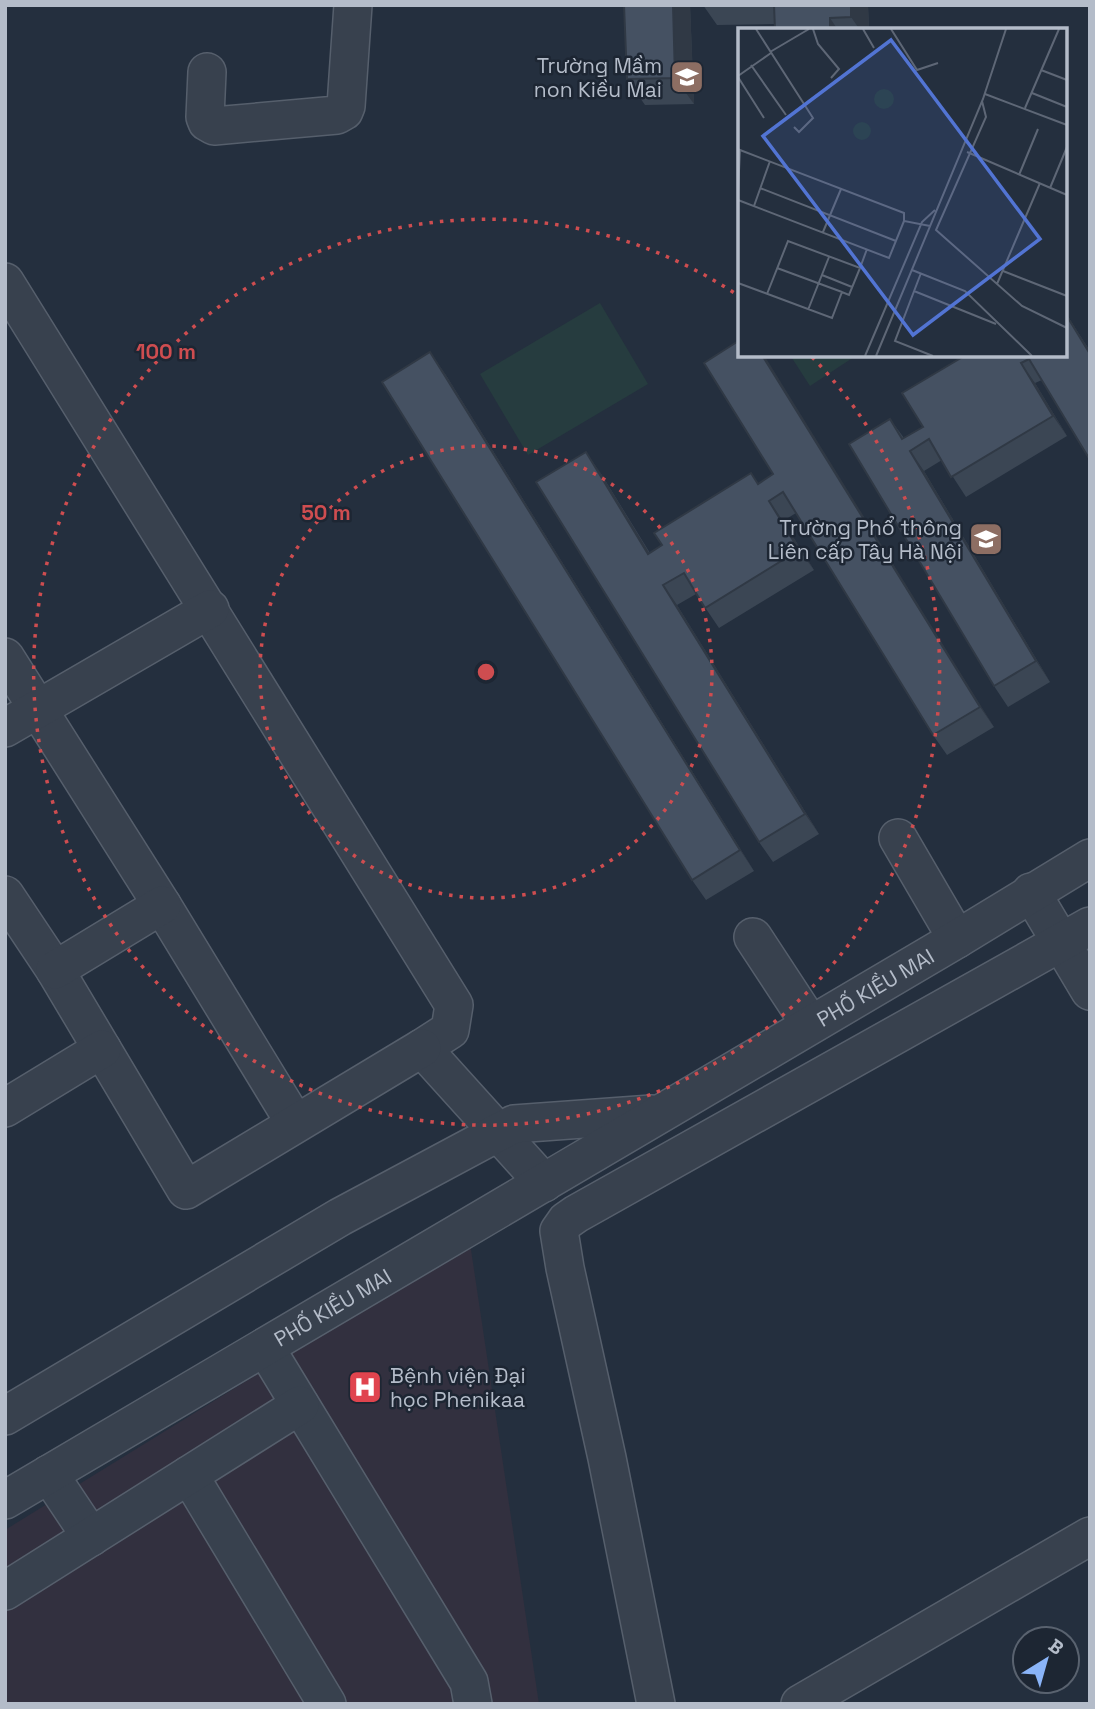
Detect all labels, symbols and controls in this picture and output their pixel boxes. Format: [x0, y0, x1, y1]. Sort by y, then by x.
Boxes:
inset map [738, 28, 1067, 357]
place label: Trường Mầm non Kiều Mai [534, 52, 662, 103]
school or university icon: Trường Mầm non Kiều Mai [668, 58, 706, 96]
text: 100 m [136, 338, 196, 365]
text: 50 m [301, 499, 351, 526]
place label: Trường Phổ thông Liên cấp Tây Hà Nội [768, 514, 962, 565]
school or university icon: Trường Phổ thông Liên cấp Tây Hà Nội [967, 520, 1005, 558]
centre of rings [474, 660, 498, 684]
street label: PHỐ KIỀU MAI [812, 942, 939, 1032]
street label: PHỐ KIỀU MAI [269, 1262, 396, 1352]
place label: Bệnh viện Đại học Phenikaa [390, 1362, 526, 1413]
hospital icon: Bệnh viện Đại học Phenikaa [346, 1368, 384, 1406]
north arrow [1011, 1625, 1081, 1695]
text: B [1043, 1633, 1068, 1661]

